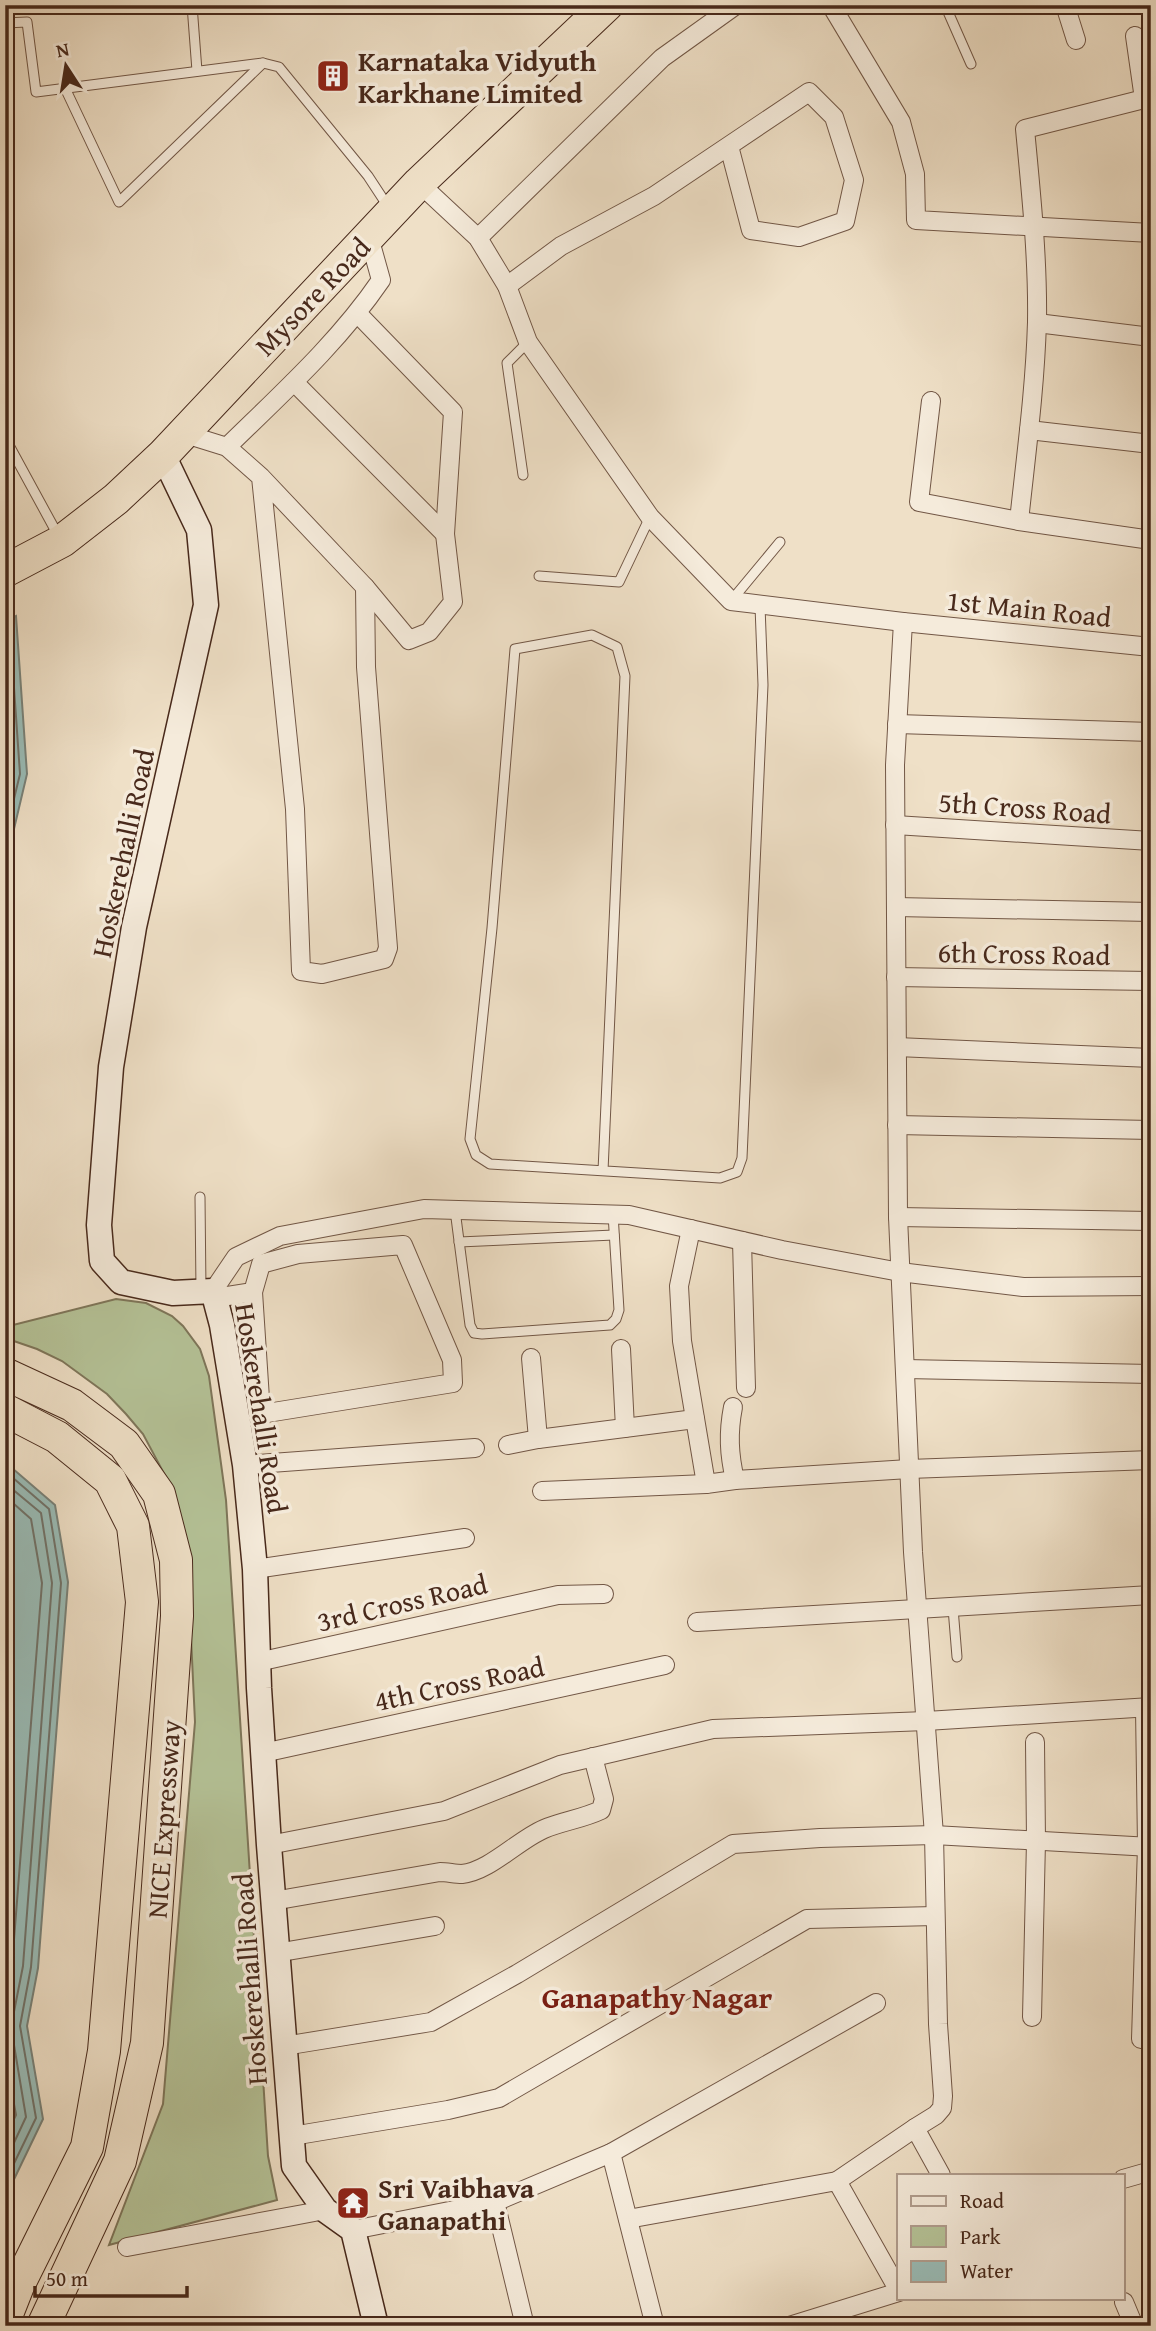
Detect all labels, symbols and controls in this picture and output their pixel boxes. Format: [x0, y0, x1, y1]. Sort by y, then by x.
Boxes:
north arrow [32, 32, 102, 102]
text: N [53, 34, 72, 64]
place label: Karnataka Vidyuth Karkhane Limited [358, 40, 597, 113]
building icon: Karnataka Vidyuth Karkhane Limited [314, 57, 352, 95]
street label: Mysore Road [245, 227, 379, 365]
street label: 1st Main Road [945, 579, 1113, 637]
street label: Hoskerehalli Road [80, 745, 164, 961]
street label: 5th Cross Road [937, 781, 1113, 833]
street label: 6th Cross Road [937, 931, 1111, 975]
street label: Hoskerehalli Road [225, 1300, 299, 1516]
street label: 3rd Cross Road [313, 1563, 491, 1641]
street label: 4th Cross Road [370, 1645, 548, 1721]
street label: NICE Expressway [136, 1718, 190, 1920]
street label: Hoskerehalli Road [221, 1872, 277, 2086]
district label: Ganapathy Nagar [542, 1975, 773, 2019]
place label: Sri Vaibhava Ganapathi [378, 2167, 535, 2240]
legend [897, 2174, 1124, 2300]
temple icon: Sri Vaibhava Ganapathi [334, 2184, 372, 2222]
text: Road [960, 2185, 1005, 2216]
text: Park [960, 2221, 1001, 2252]
scale bar [35, 2254, 187, 2298]
text: Water [960, 2255, 1013, 2286]
text: 50 m [46, 2263, 88, 2294]

